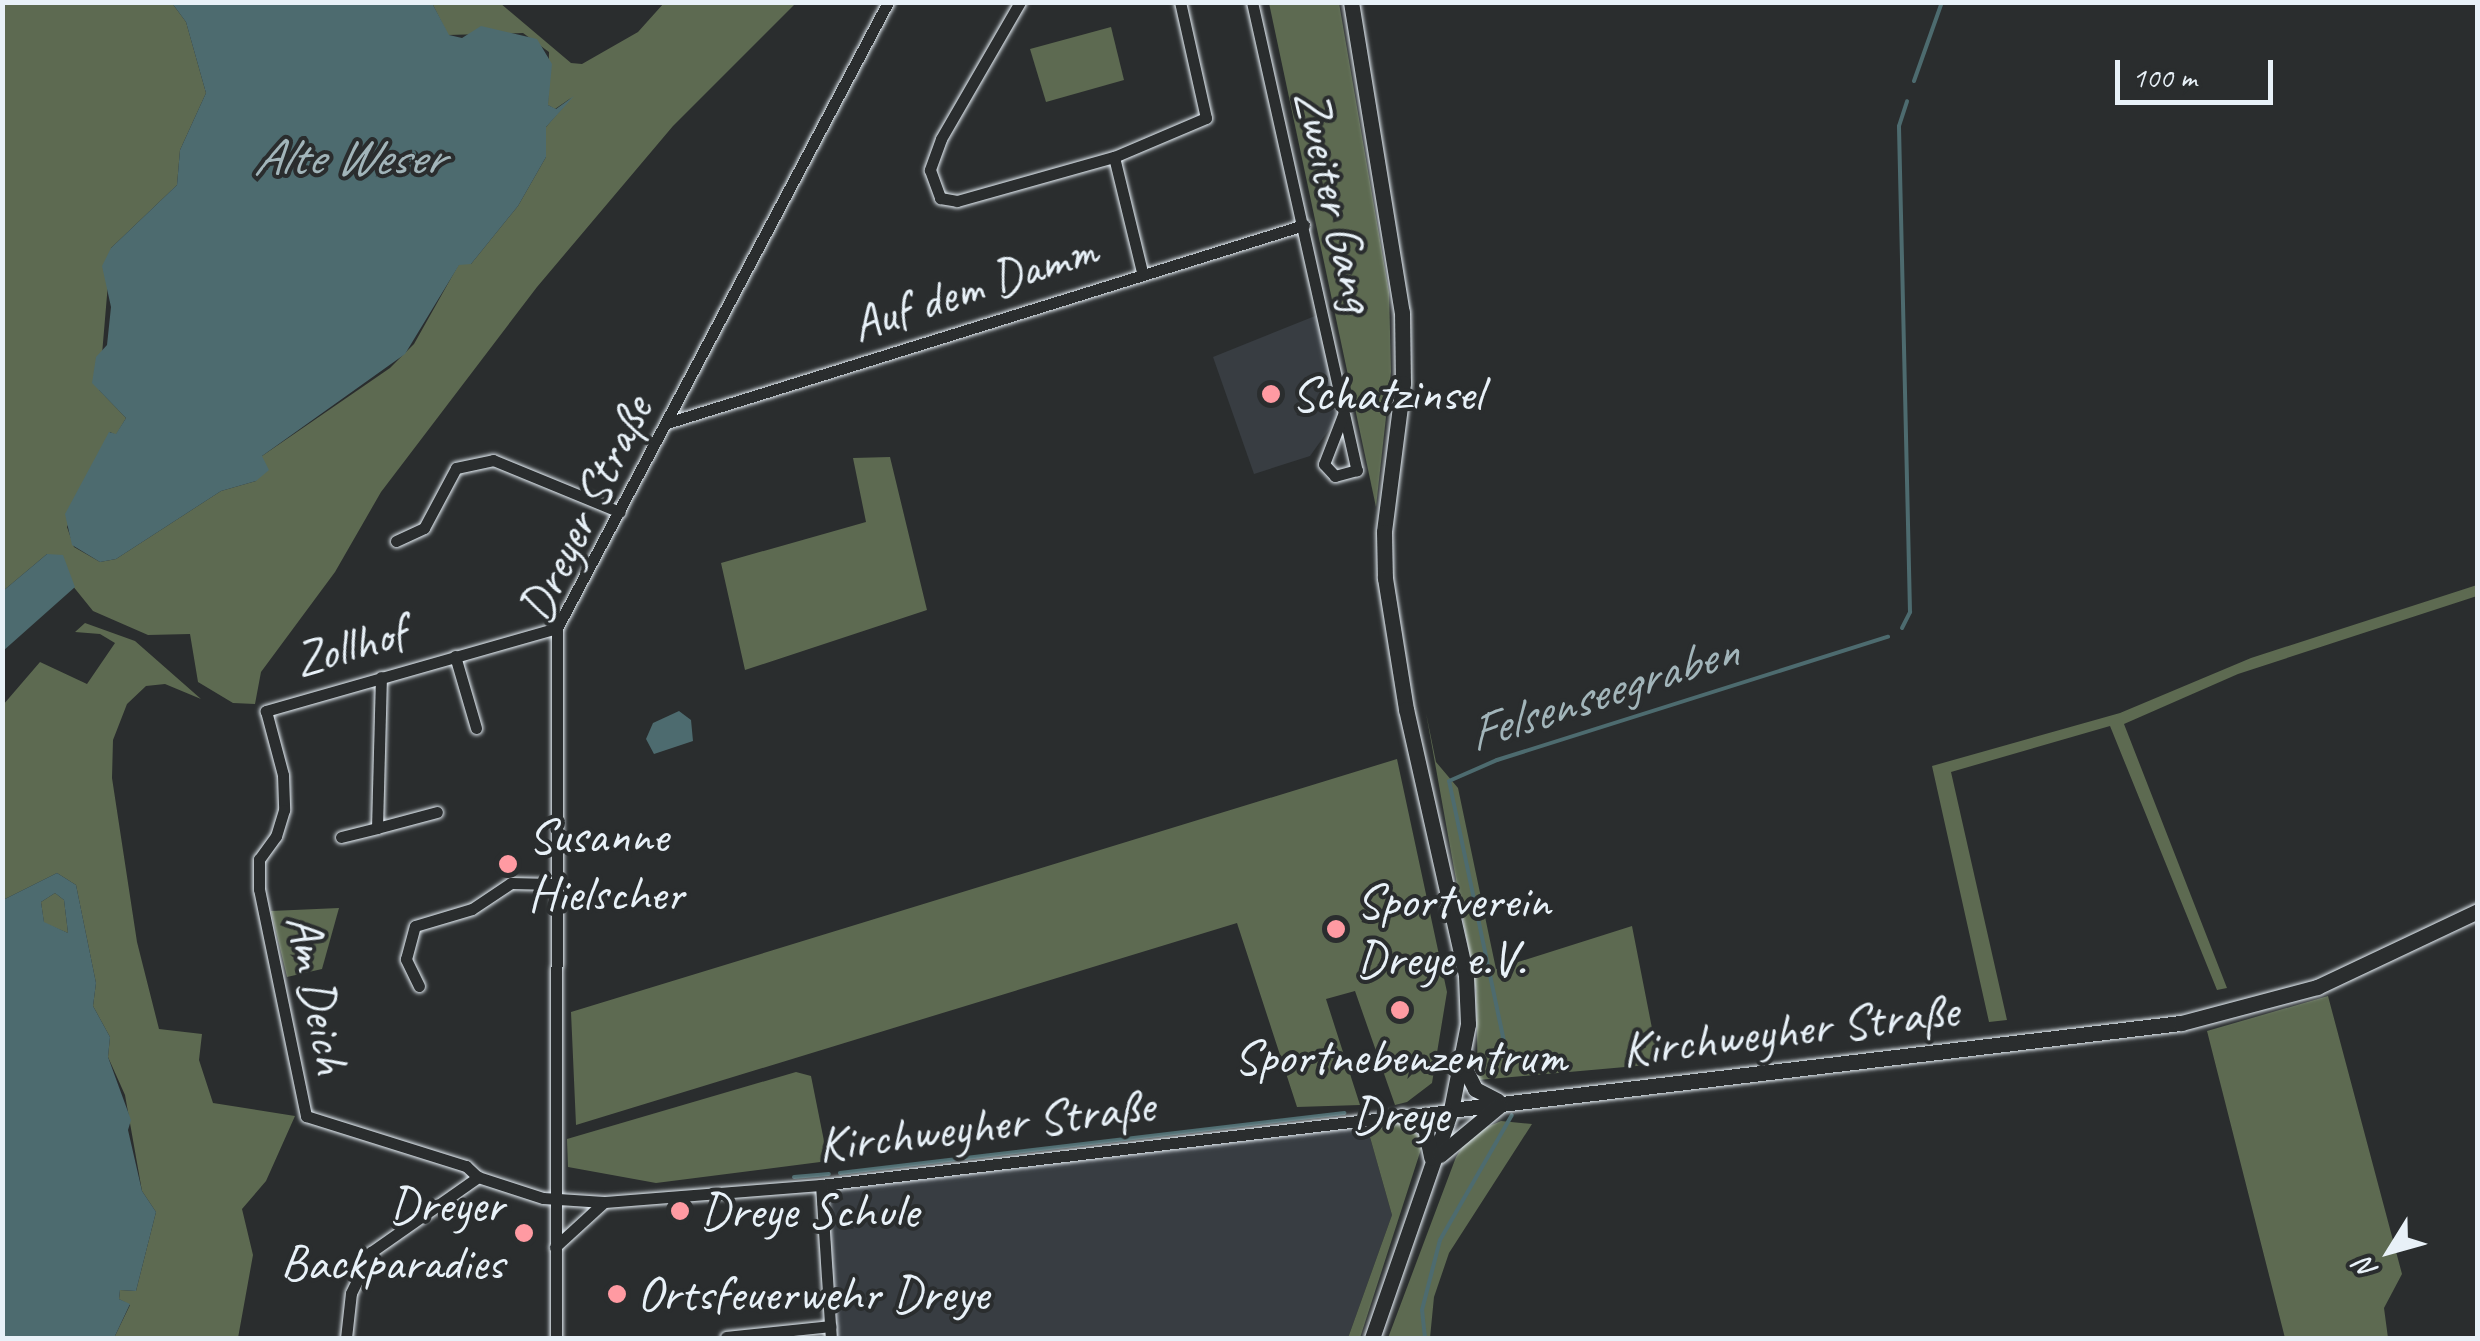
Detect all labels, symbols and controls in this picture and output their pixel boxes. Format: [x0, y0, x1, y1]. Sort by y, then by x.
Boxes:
scale bar [2120, 40, 2278, 102]
text: 100 m [2132, 58, 2197, 96]
street label: Zweiter Gang [1280, 84, 1390, 316]
water label: Alte Weser [253, 127, 443, 189]
street label: Auf dem Damm [842, 219, 1106, 355]
place label: Schatzinsel [1291, 364, 1482, 424]
marker: Schatzinsel [1260, 383, 1282, 405]
street label: Dreyer Straße [504, 386, 666, 632]
street label: Zollhof [287, 601, 413, 691]
water label: Felsenseegraben [1459, 620, 1745, 766]
place label: Susanne Hielscher [528, 805, 684, 922]
marker: Susanne Hielscher [497, 853, 519, 875]
place label: Sportverein Dreye e.V. [1356, 870, 1550, 988]
street label: Am Deich [273, 909, 363, 1079]
marker: Sportverein Dreye e.V. [1325, 918, 1347, 940]
street label: Kirchweyher Straße [1618, 980, 1962, 1080]
marker: Sportnebenzentrum Dreye [1389, 999, 1411, 1021]
place label: Sportnebenzentrum Dreye [1234, 1026, 1566, 1144]
street label: Kirchweyher Straße [814, 1075, 1158, 1175]
place label: Dreyer Backparadies [280, 1174, 504, 1292]
place label: Dreye Schule [700, 1181, 916, 1241]
marker: Dreye Schule [669, 1200, 691, 1222]
north arrow [2340, 1201, 2440, 1301]
marker: Dreyer Backparadies [513, 1222, 535, 1244]
text: N [2346, 1252, 2385, 1287]
place label: Ortsfeuerwehr Dreye [637, 1264, 989, 1324]
marker: Ortsfeuerwehr Dreye [606, 1283, 628, 1305]

